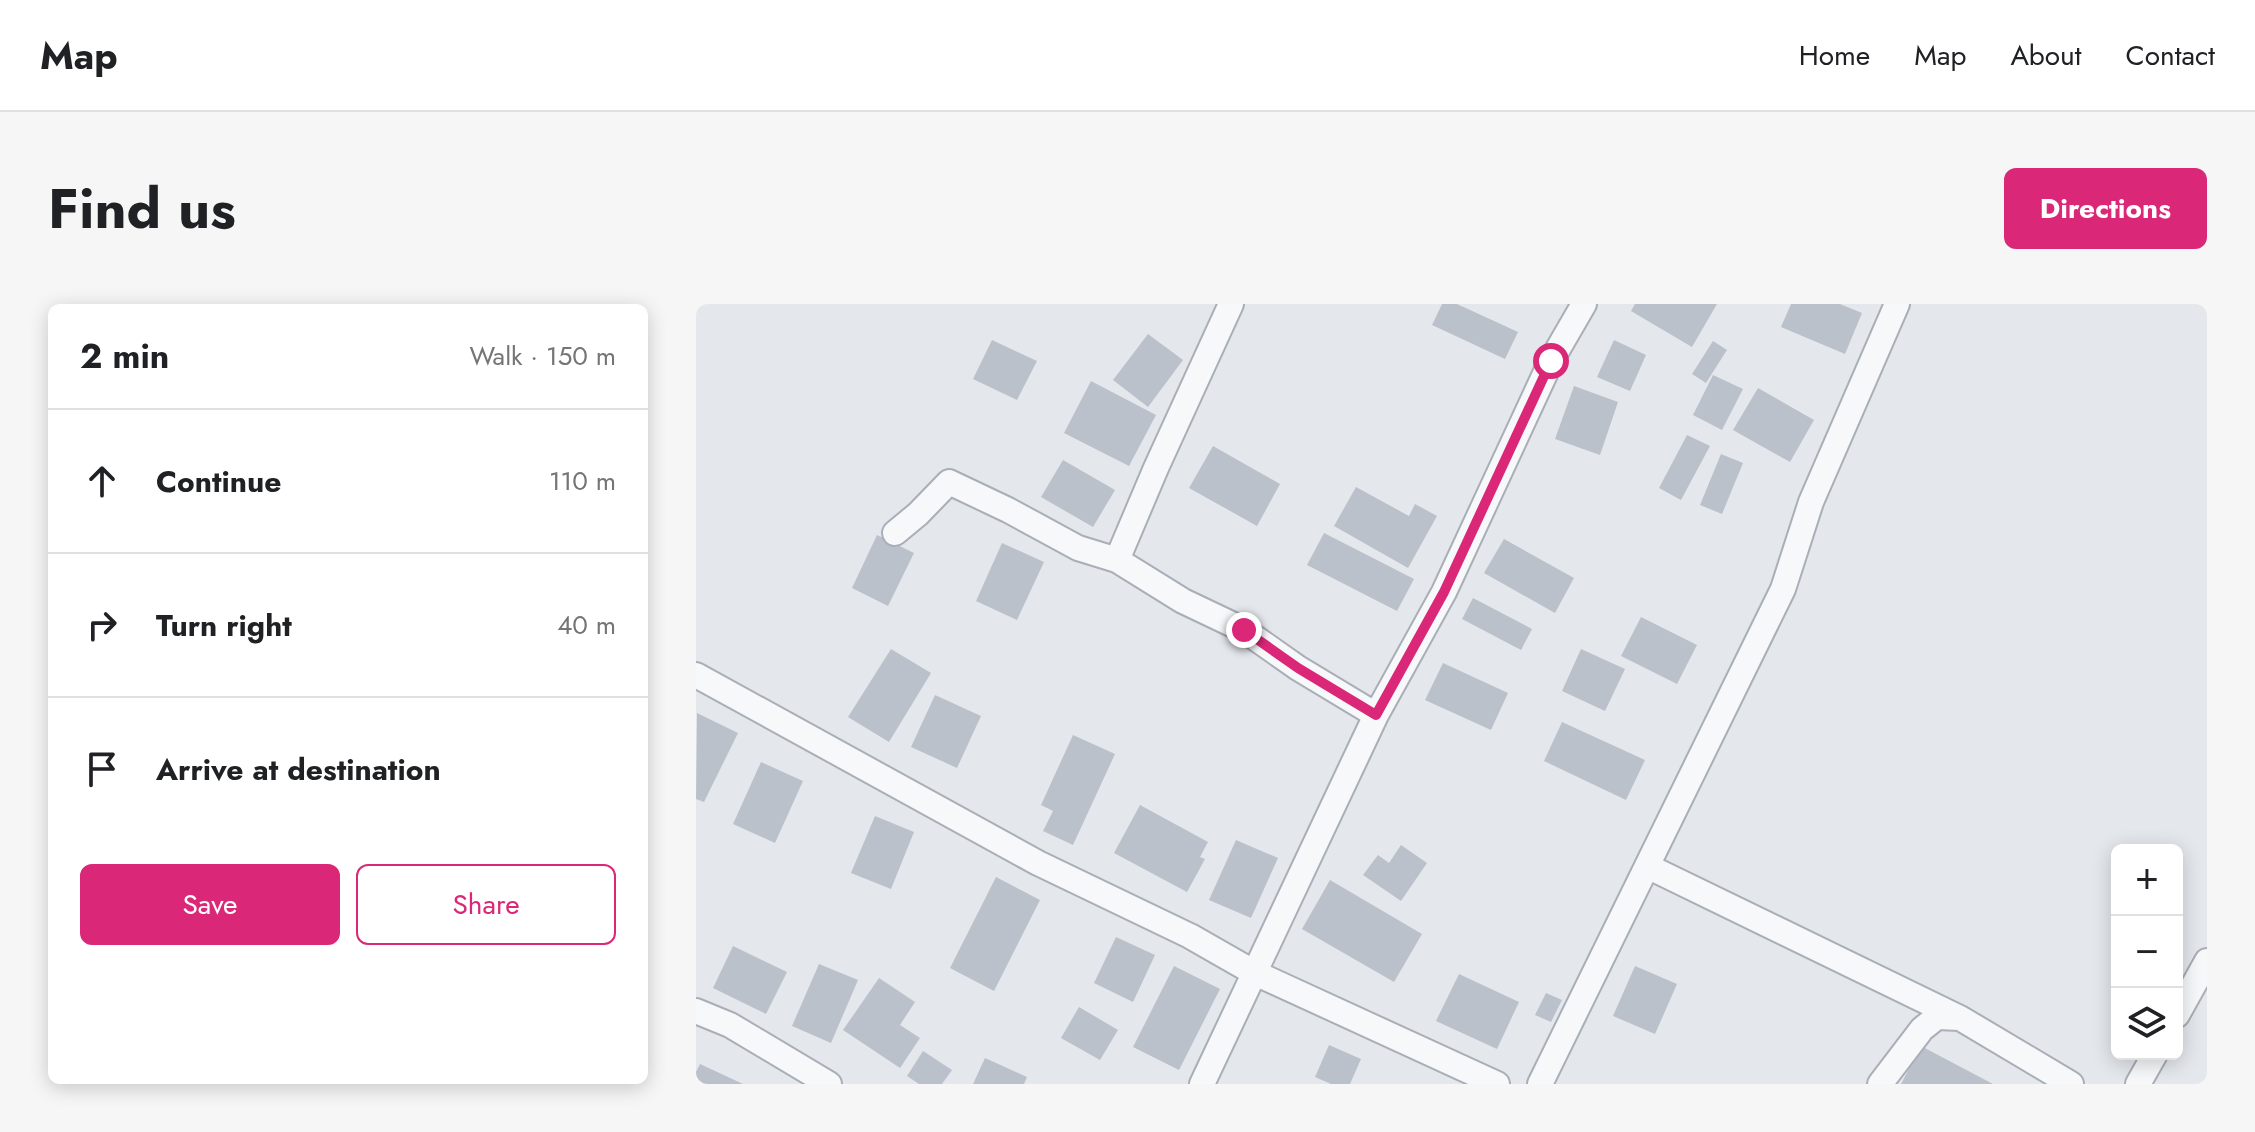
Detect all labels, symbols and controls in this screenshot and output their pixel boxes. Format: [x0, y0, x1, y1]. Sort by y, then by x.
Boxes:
text: Map [40, 28, 118, 83]
text: Home [1799, 35, 1870, 76]
text: Map [1914, 35, 1966, 76]
text: About [2010, 35, 2082, 76]
text: Contact [2126, 35, 2215, 76]
text: Find us [48, 168, 236, 249]
button: Directions [2004, 168, 2207, 249]
text: 2 min [80, 332, 169, 381]
text: Walk · 150 m [469, 337, 616, 375]
route start [1533, 343, 1569, 379]
icon: ahead [80, 459, 124, 503]
text: Continue [156, 460, 282, 503]
text: 110 m [549, 462, 616, 500]
icon: right [80, 603, 124, 647]
text: Turn right [156, 604, 292, 647]
text: 40 m [557, 606, 616, 644]
route end [1226, 612, 1262, 648]
icon: arrive [80, 747, 124, 791]
text: Arrive at destination [156, 748, 441, 791]
map controls [2111, 844, 2183, 1060]
button: + [2111, 844, 2183, 916]
button: Save [80, 864, 340, 945]
button: Share [356, 864, 616, 945]
button: − [2111, 916, 2183, 988]
button: layers [2111, 988, 2183, 1060]

